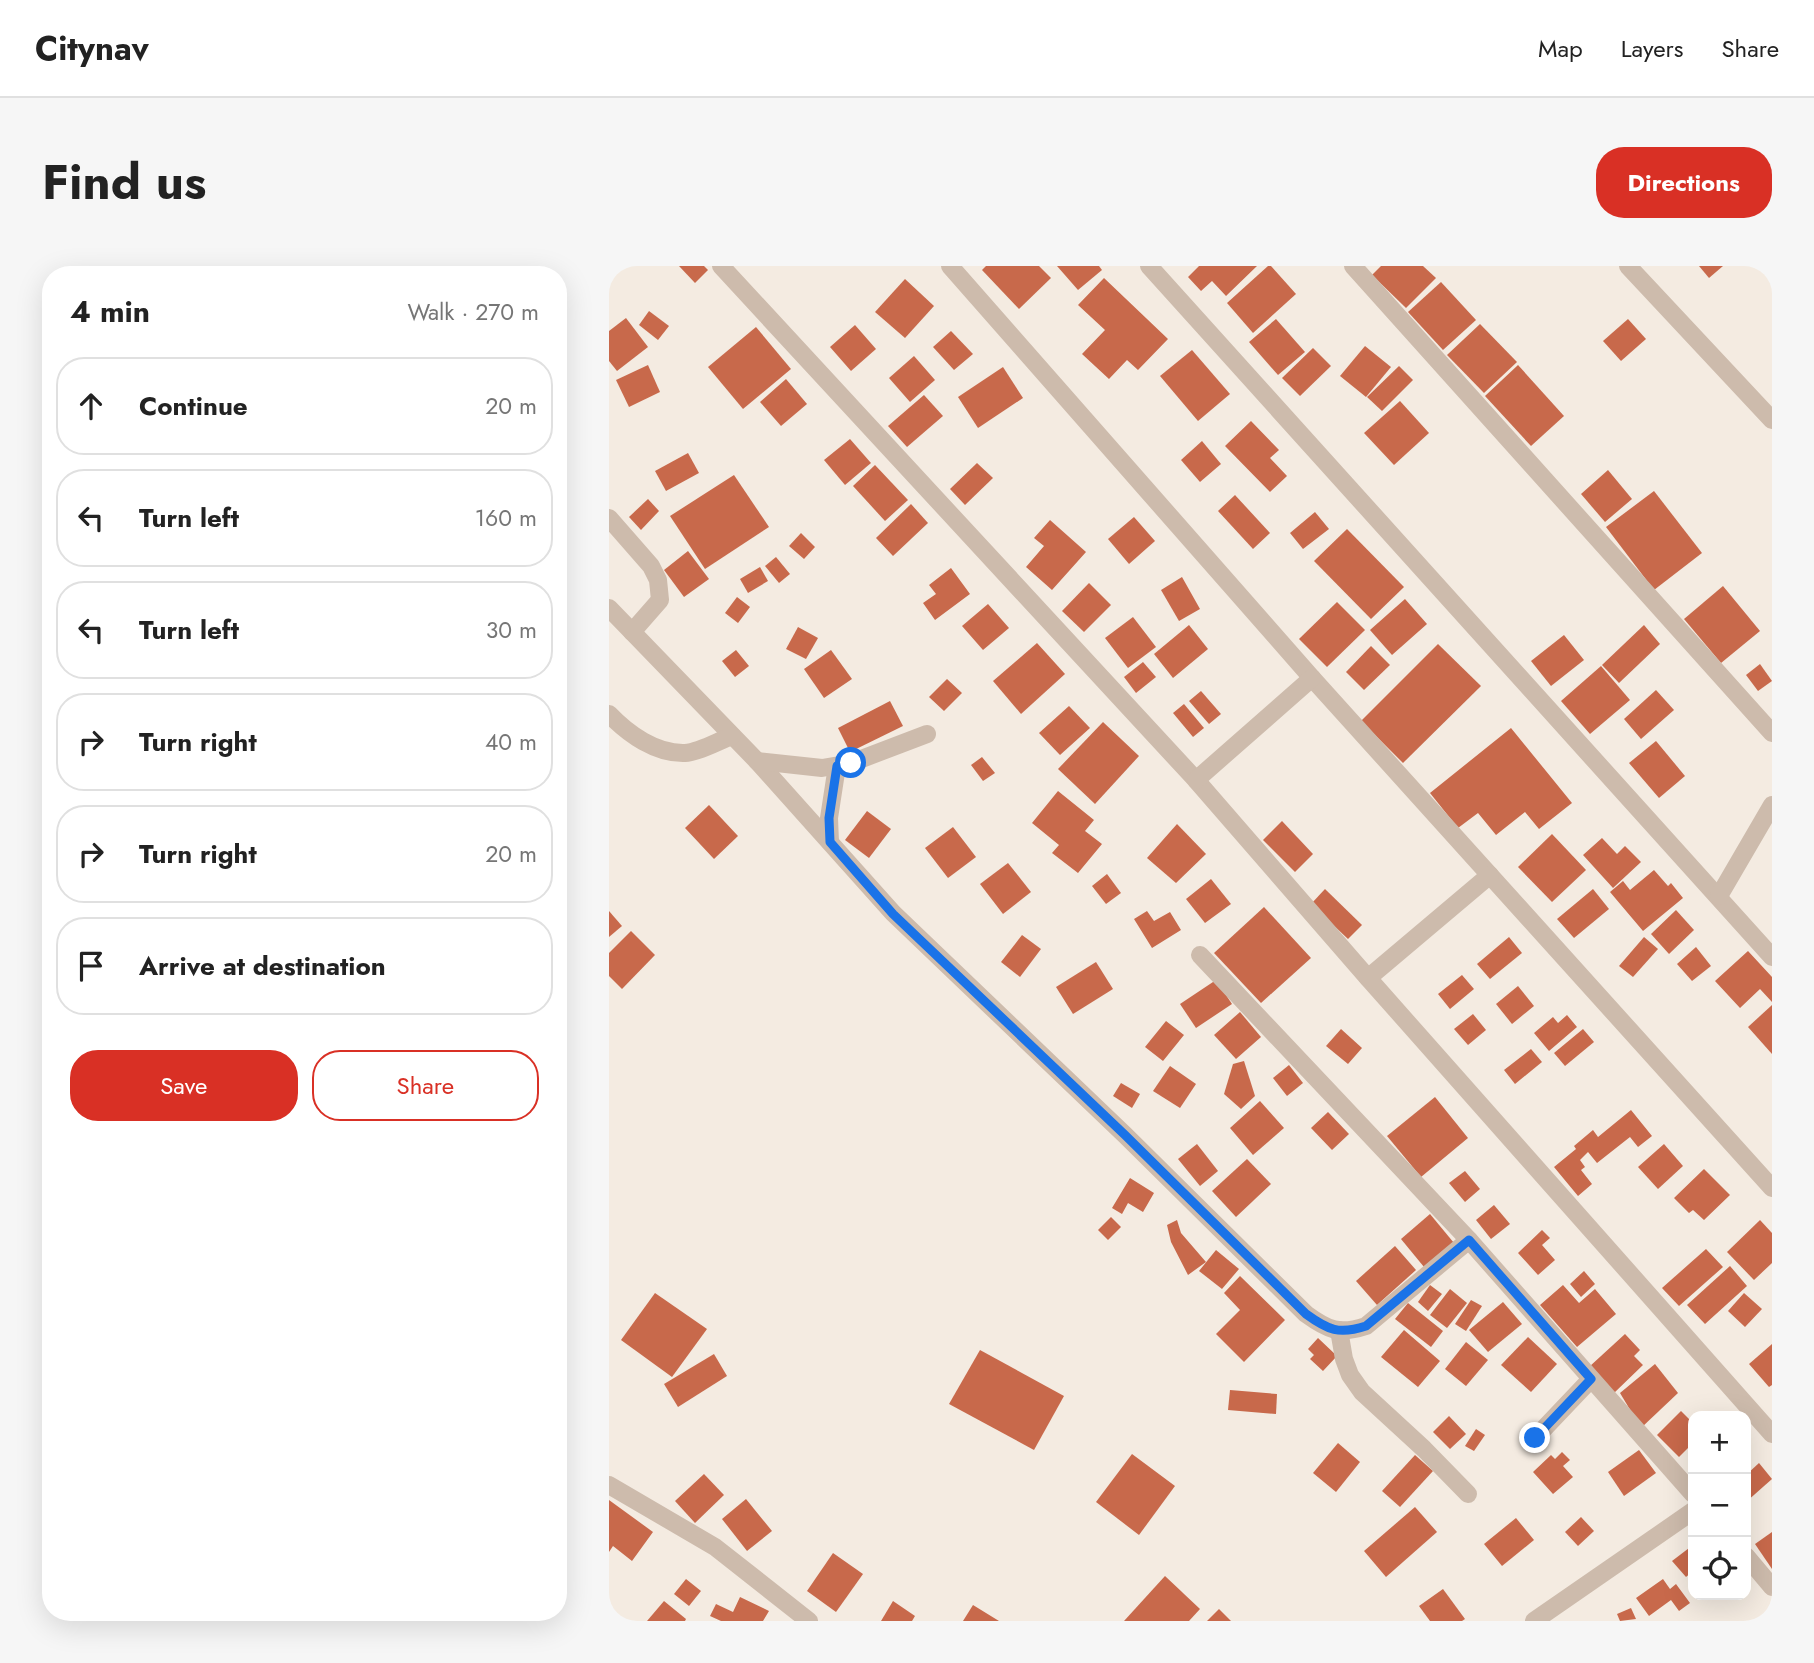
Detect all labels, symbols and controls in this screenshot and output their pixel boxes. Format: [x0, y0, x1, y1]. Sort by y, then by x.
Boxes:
text: Citynav [35, 25, 149, 72]
text: Map [1538, 31, 1583, 66]
text: Layers [1621, 31, 1683, 66]
text: Share [1721, 31, 1779, 66]
text: Find us [42, 147, 206, 217]
button: Directions [1596, 147, 1772, 218]
text: 4 min [70, 290, 150, 333]
text: Walk · 270 m [408, 295, 539, 329]
icon: ahead [72, 387, 110, 425]
text: Continue [139, 387, 248, 425]
text: 20 m [485, 389, 537, 423]
icon: left [72, 499, 110, 537]
text: Turn left [139, 499, 239, 537]
text: 160 m [475, 501, 537, 535]
icon: left [72, 611, 110, 649]
text: Turn left [139, 611, 239, 649]
text: 30 m [486, 613, 537, 647]
icon: right [72, 723, 110, 761]
text: Turn right [139, 723, 257, 761]
text: 40 m [485, 725, 537, 759]
route start [835, 747, 866, 778]
icon: right [72, 835, 110, 873]
text: Turn right [139, 835, 257, 873]
text: 20 m [485, 837, 537, 871]
icon: arrive [72, 947, 110, 985]
text: Arrive at destination [139, 947, 386, 985]
button: Save [70, 1050, 298, 1121]
button: Share [312, 1050, 539, 1121]
map controls [1688, 1411, 1751, 1600]
button: + [1688, 1411, 1751, 1474]
route end [1519, 1422, 1550, 1453]
button: − [1688, 1474, 1751, 1537]
button: locate [1688, 1537, 1751, 1600]

